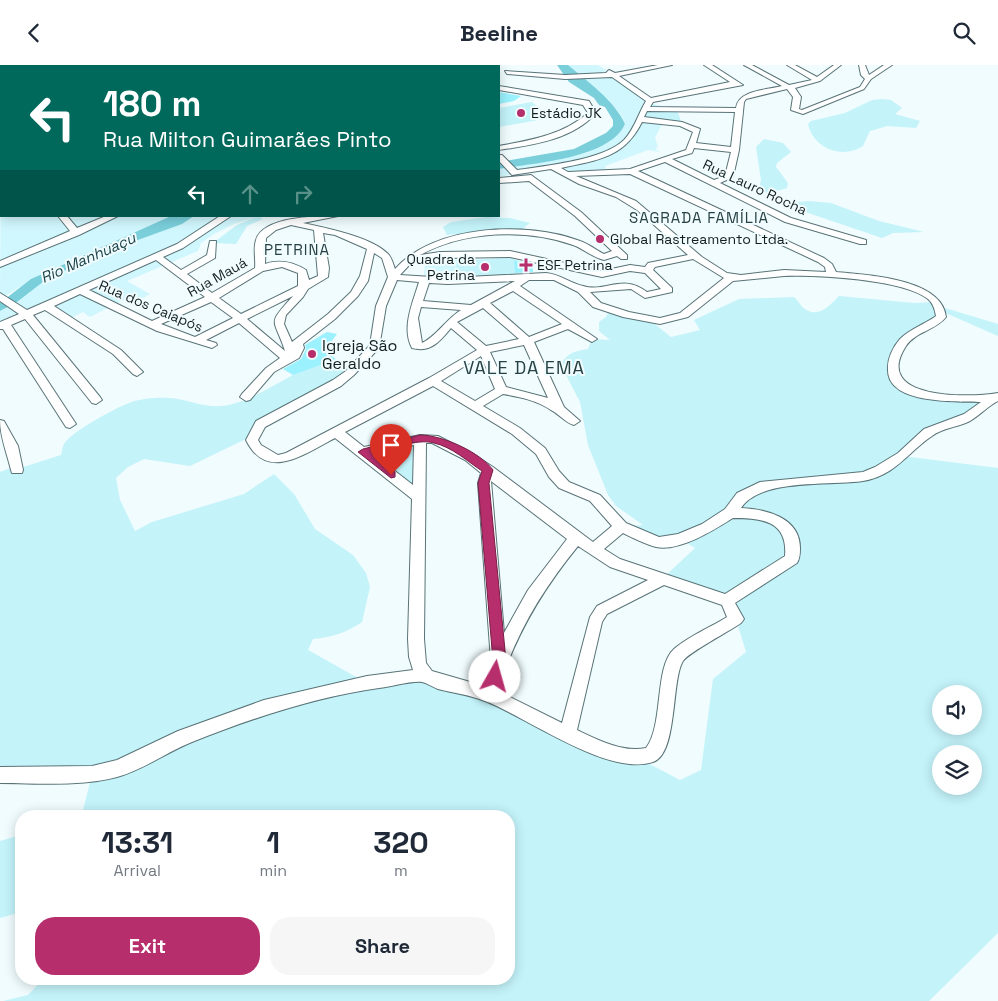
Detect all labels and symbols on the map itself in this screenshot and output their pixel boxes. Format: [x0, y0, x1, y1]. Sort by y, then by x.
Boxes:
place label: Estádio JK [531, 104, 602, 122]
marker: Estádio JK [515, 107, 527, 119]
street label: Rua Lauro Rocha [700, 155, 810, 219]
district label: SAGRADA FAMÍLIA [629, 208, 769, 227]
water label: Rio Manhuaçu [37, 228, 139, 287]
place label: Global Rastreamento Ltda. [610, 230, 788, 248]
marker: Global Rastreamento Ltda. [594, 233, 606, 245]
district label: PETRINA [264, 240, 330, 259]
place label: Quadra da Petrina [406, 250, 475, 284]
street label: Rua Mauá [184, 253, 250, 301]
place label: ESF Petrina [537, 256, 613, 274]
marker: ESF Petrina [519, 258, 533, 272]
marker: Quadra da Petrina [479, 261, 491, 273]
street label: Rua dos Caiapós [96, 276, 206, 336]
place label: Igreja São Geraldo [322, 335, 397, 374]
marker: Igreja São Geraldo [306, 348, 318, 360]
district label: VALE DA EMA [463, 356, 585, 379]
pin [370, 424, 412, 475]
position arrow [468, 650, 520, 702]

